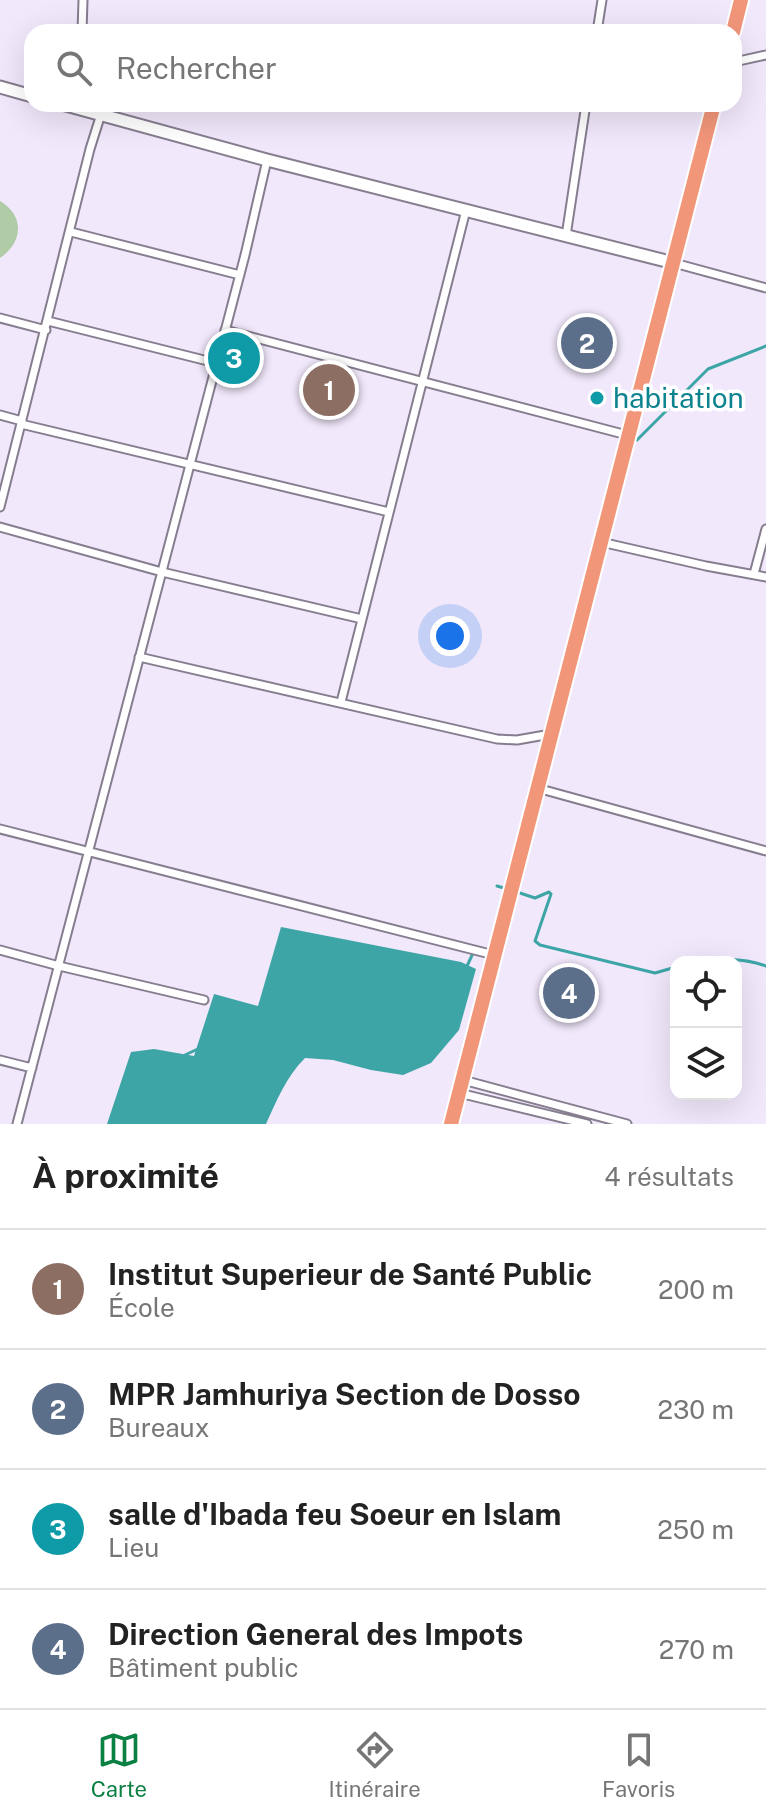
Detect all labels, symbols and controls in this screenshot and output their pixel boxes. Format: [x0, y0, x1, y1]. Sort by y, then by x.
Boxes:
search box [24, 24, 742, 112]
icon: search [52, 46, 96, 90]
text: Rechercher [116, 50, 277, 86]
pin: 2 [561, 313, 613, 373]
pin: 3 [208, 328, 260, 388]
pin: 1 [303, 360, 355, 420]
place label: habitation [613, 381, 744, 414]
marker: habitation [588, 389, 606, 407]
your location [430, 616, 470, 656]
map controls [670, 956, 742, 1100]
button: locate [670, 956, 742, 1028]
pin: 4 [543, 963, 595, 1023]
button: layers [670, 1028, 742, 1100]
text: À proximité [32, 1156, 219, 1196]
text: 4 résultats [604, 1161, 734, 1192]
text: Institut Superieur de Santé Public [108, 1256, 592, 1292]
text: 1 [52, 1274, 64, 1305]
text: 200 m [658, 1274, 734, 1305]
text: École [108, 1292, 175, 1323]
text: MPR Jamhuriya Section de Dosso [108, 1376, 581, 1412]
text: 2 [50, 1394, 66, 1425]
text: 230 m [658, 1394, 734, 1425]
text: Bureaux [108, 1412, 209, 1443]
text: salle d'Ibada feu Soeur en Islam [108, 1496, 561, 1532]
text: 3 [49, 1514, 67, 1545]
text: 250 m [657, 1514, 734, 1545]
text: Lieu [108, 1532, 159, 1563]
text: Direction General des Impots [108, 1616, 523, 1652]
text: 4 [49, 1634, 67, 1665]
text: 270 m [659, 1634, 734, 1665]
text: Bâtiment public [108, 1652, 299, 1683]
tab: Carte [91, 1728, 147, 1802]
tab: Itinéraire [328, 1728, 421, 1802]
tab: Favoris [602, 1728, 675, 1802]

